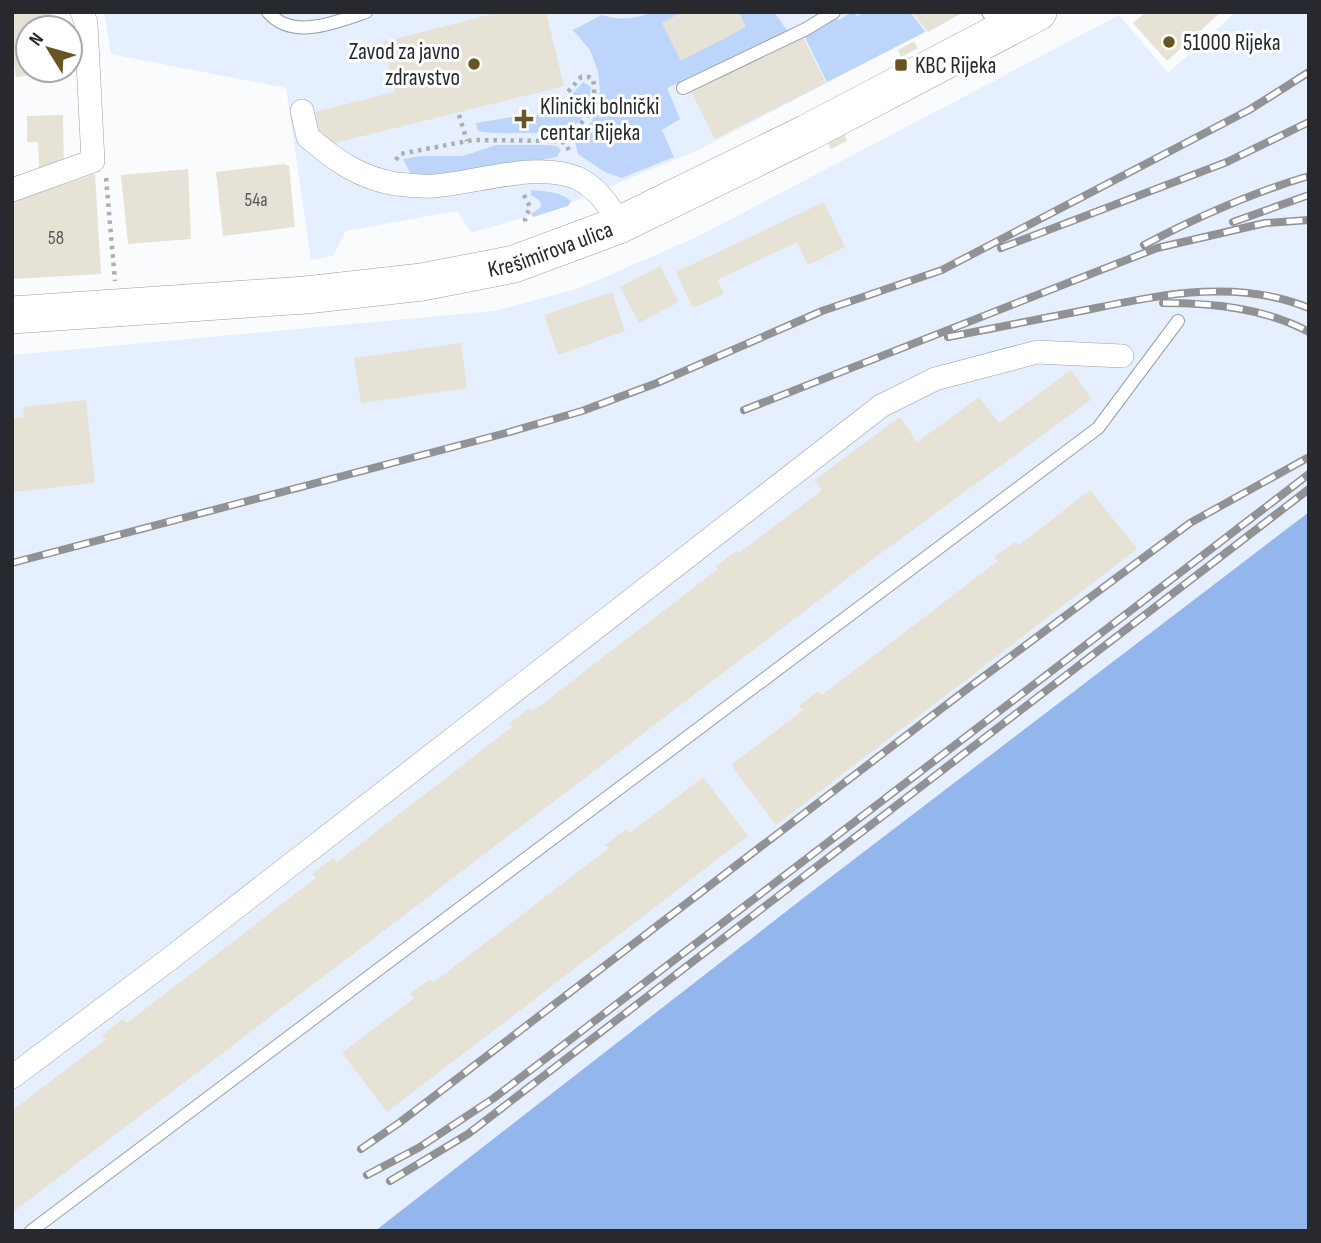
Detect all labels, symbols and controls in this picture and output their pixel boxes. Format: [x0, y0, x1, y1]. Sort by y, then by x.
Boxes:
north arrow [14, 14, 84, 84]
text: N [24, 29, 49, 51]
place label: 51000 Rijeka [1183, 29, 1281, 57]
marker: 51000 Rijeka [1161, 34, 1177, 50]
place label: Zavod za javno zdravstvo [349, 38, 460, 92]
place label: KBC Rijeka [915, 52, 996, 80]
marker: Zavod za javno zdravstvo [466, 56, 482, 72]
marker: KBC Rijeka [893, 57, 909, 73]
place label: Klinički bolnički centar Rijeka [540, 93, 659, 147]
marker: Klinički bolnički centar Rijeka [514, 109, 534, 129]
house number: 54a [245, 189, 267, 212]
street label: Krešimirova ulica [486, 216, 617, 284]
house number: 58 [48, 227, 64, 250]

